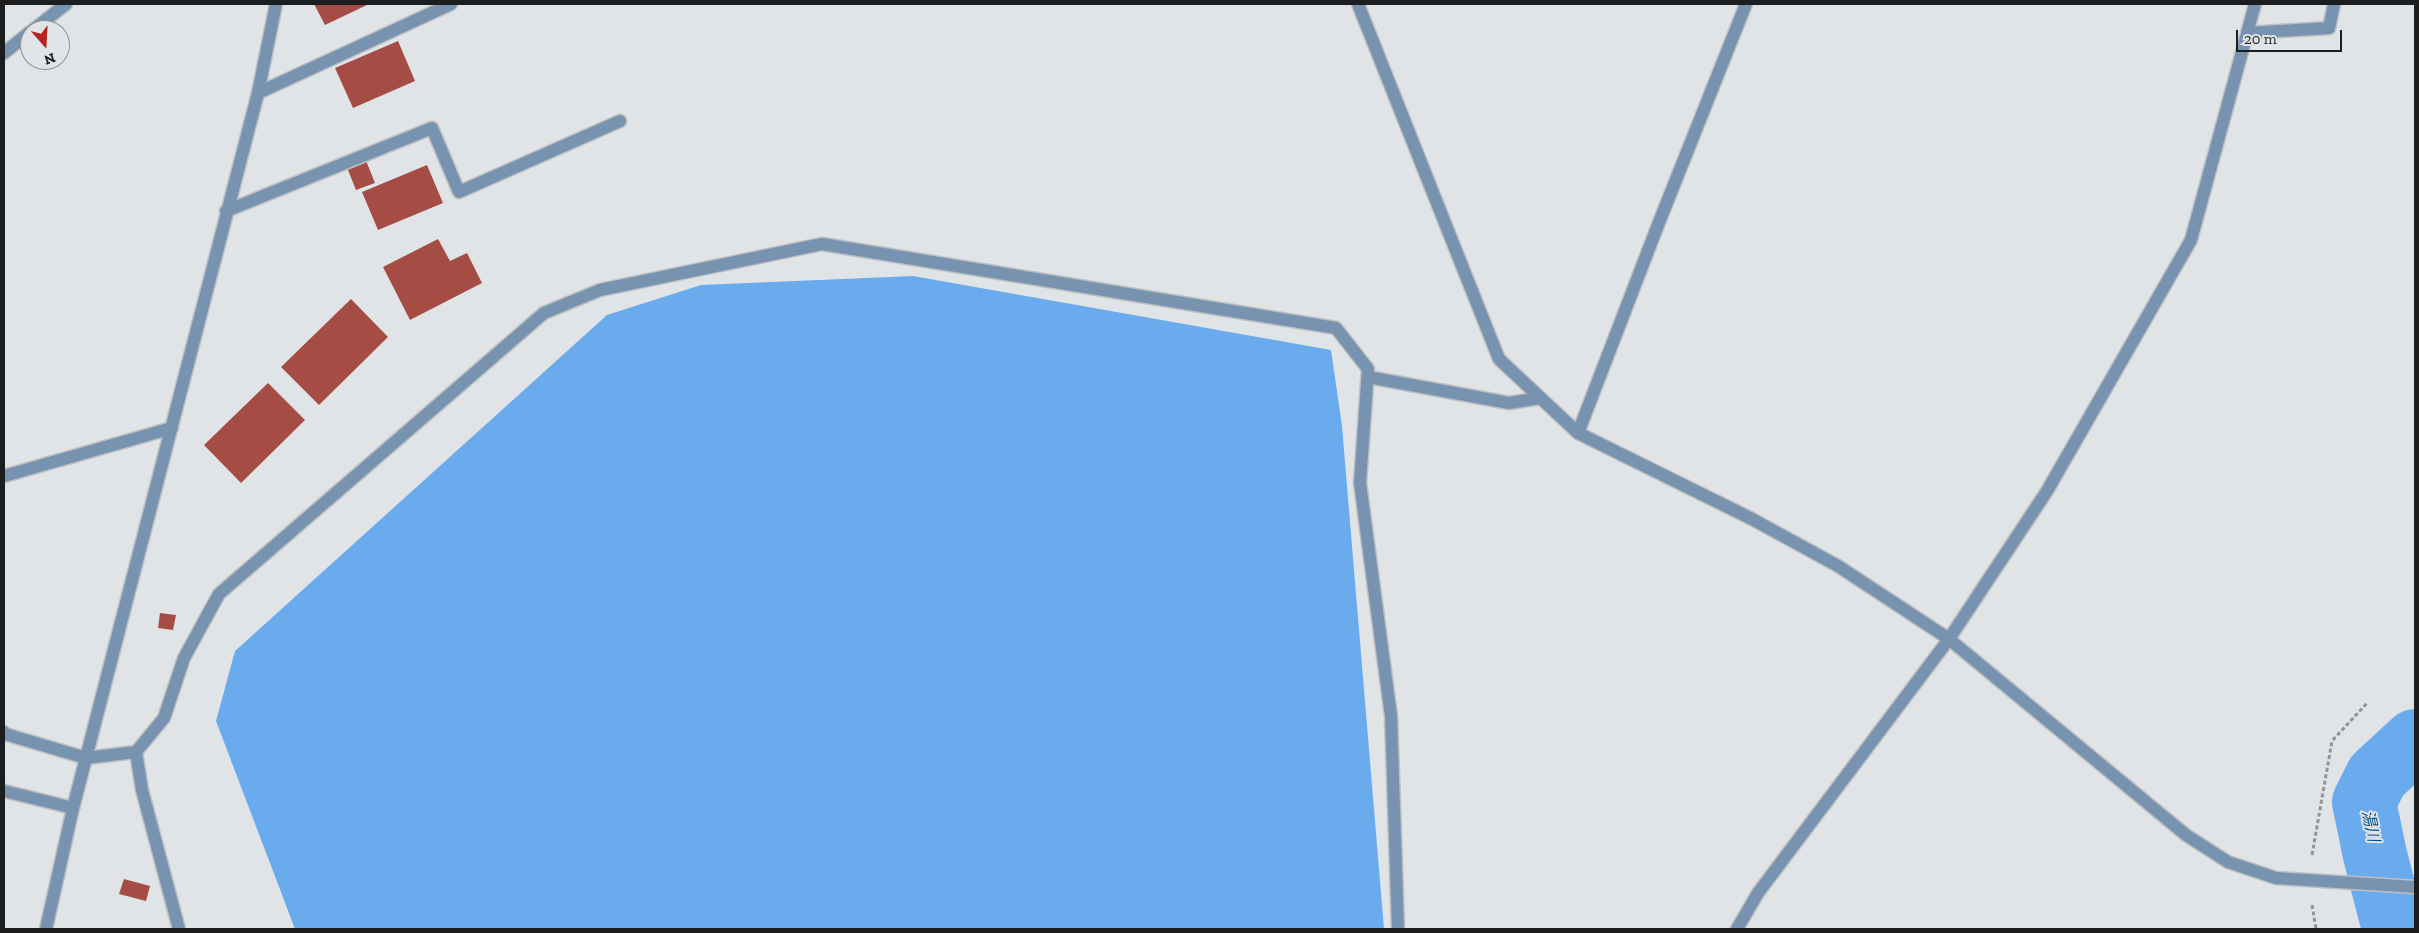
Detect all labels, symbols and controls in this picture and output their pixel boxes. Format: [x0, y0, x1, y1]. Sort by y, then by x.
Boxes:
north arrow [20, 20, 70, 70]
scale bar [2239, 20, 2345, 52]
text: 20 m [2244, 30, 2277, 48]
text: N [42, 49, 58, 68]
water label: 湯川 [2357, 808, 2383, 844]

